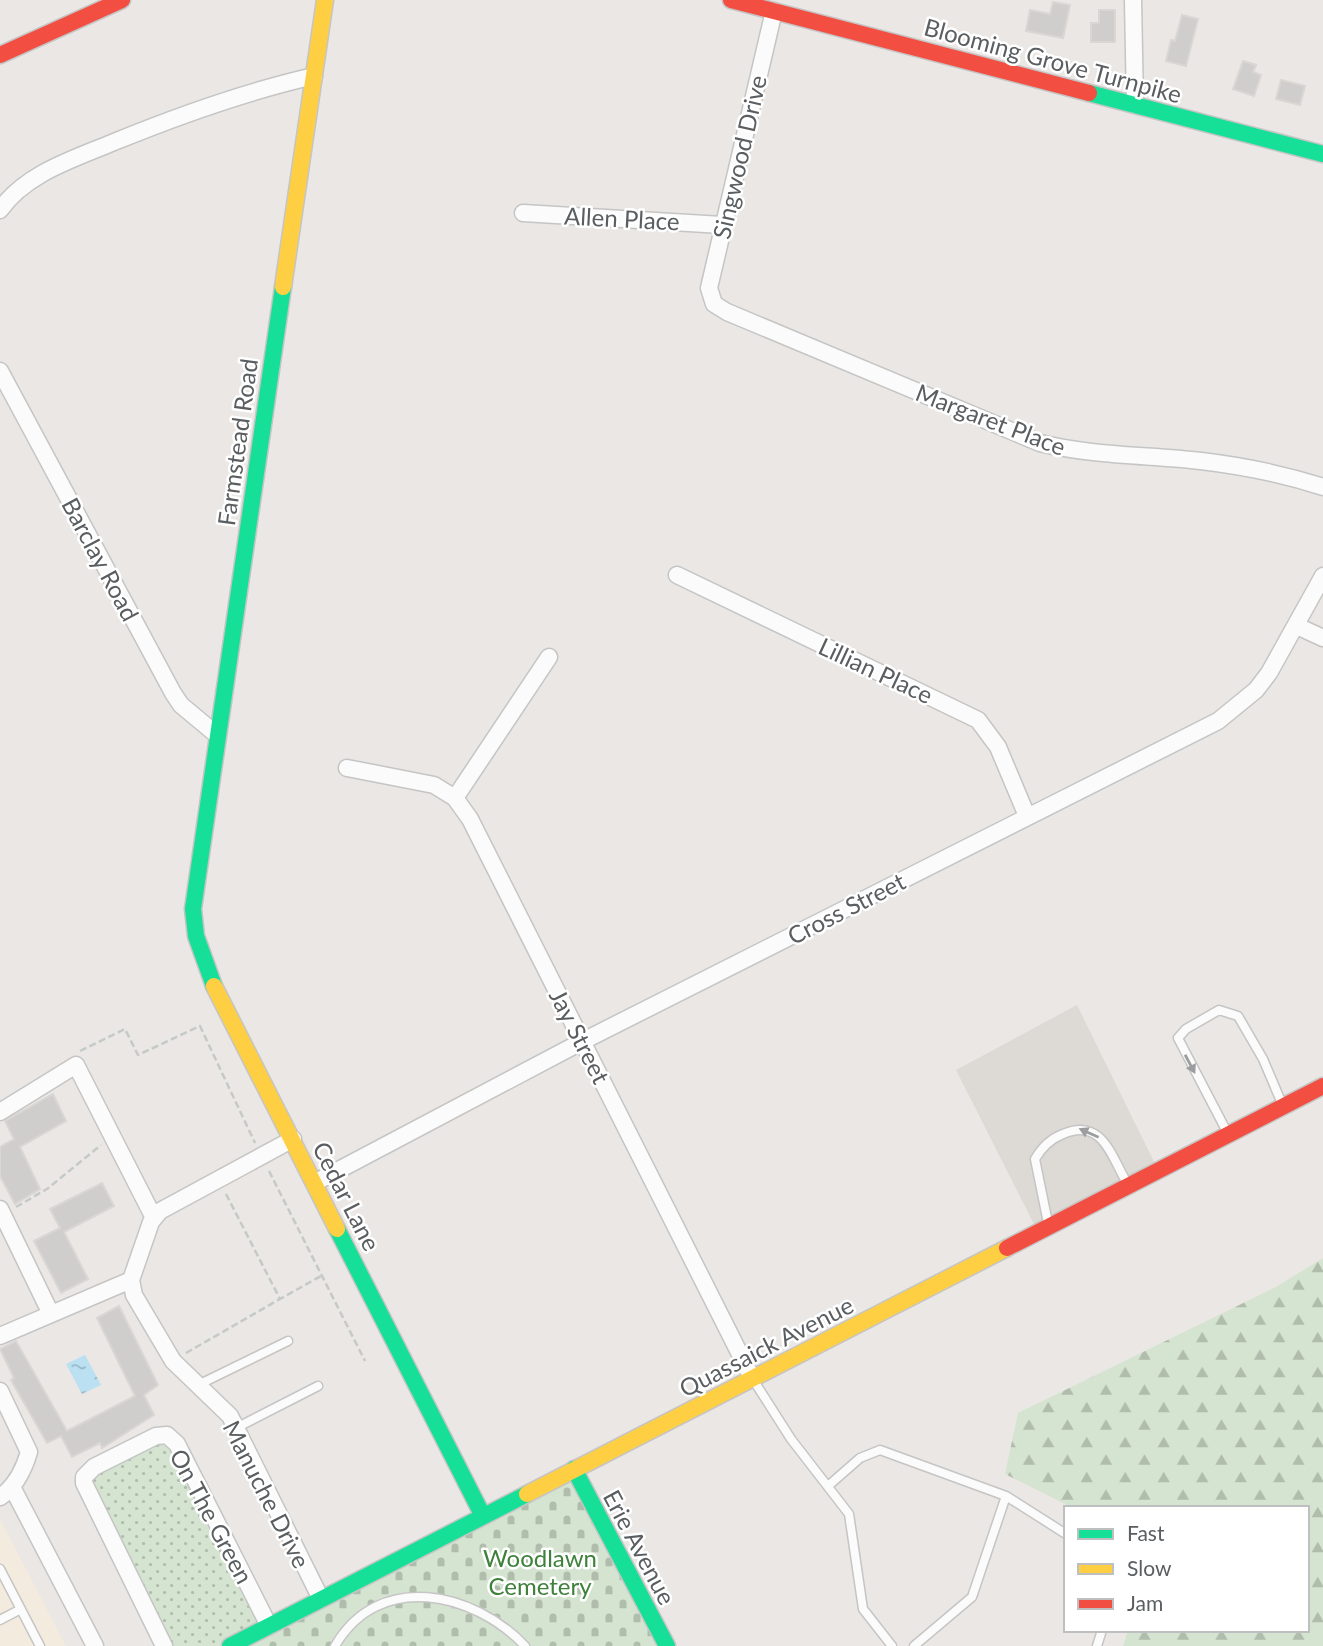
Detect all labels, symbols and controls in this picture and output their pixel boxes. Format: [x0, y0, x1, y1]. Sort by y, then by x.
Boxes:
street label: Blooming Grove Turnpike [921, 12, 1185, 108]
street label: Singwood Drive [706, 72, 772, 242]
street label: Allen Place [564, 200, 680, 236]
street label: Farmstead Road [211, 356, 263, 528]
street label: Margaret Place [912, 377, 1070, 461]
street label: Barclay Road [56, 492, 146, 626]
street label: Lillian Place [814, 631, 938, 709]
street label: Cross Street [782, 866, 910, 950]
street label: Jay Street [544, 984, 616, 1089]
one-way arrow [1185, 1054, 1196, 1074]
one-way arrow [1078, 1127, 1099, 1139]
street label: Cedar Lane [307, 1137, 387, 1255]
street label: Quassaick Avenue [674, 1290, 858, 1402]
street label: Manuche Drive [217, 1415, 317, 1573]
street label: On The Green [164, 1444, 260, 1588]
street label: Erie Avenue [598, 1485, 682, 1609]
legend [1064, 1506, 1309, 1632]
text: Fast [1127, 1520, 1165, 1545]
park label: Woodlawn Cemetery [483, 1543, 597, 1600]
text: Slow [1127, 1555, 1172, 1580]
text: Jam [1127, 1590, 1163, 1615]

